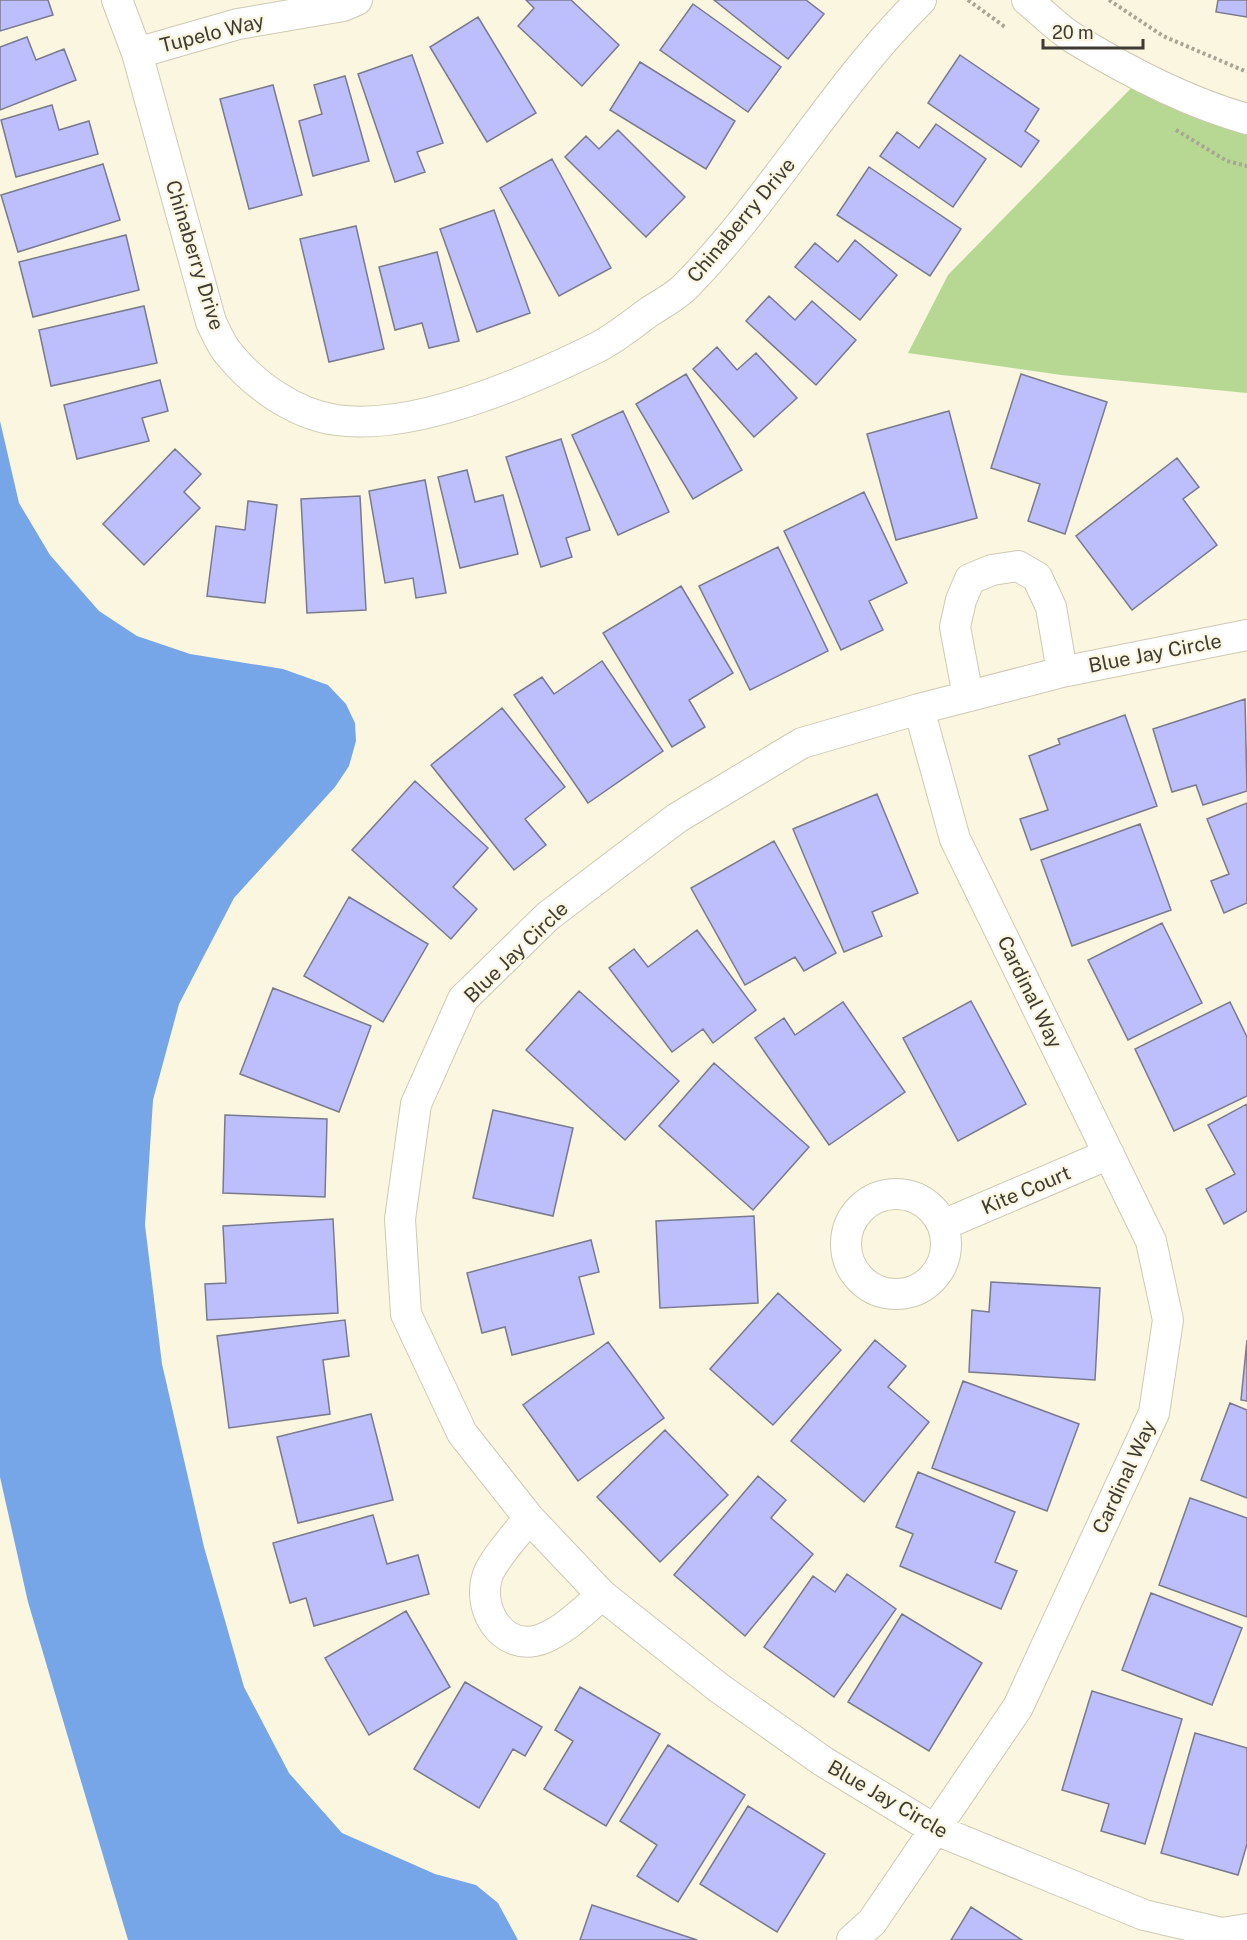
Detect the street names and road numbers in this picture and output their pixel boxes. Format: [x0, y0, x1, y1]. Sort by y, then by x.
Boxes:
street label: Tupelo Way [157, 8, 267, 58]
street label: Chinaberry Drive [682, 153, 800, 287]
street label: Chinaberry Drive [161, 177, 229, 333]
street label: Blue Jay Circle [1086, 628, 1224, 678]
street label: Blue Jay Circle [459, 897, 573, 1007]
street label: Cardinal Way [992, 932, 1068, 1052]
street label: Kite Court [978, 1161, 1074, 1219]
street label: Cardinal Way [1087, 1416, 1161, 1537]
street label: Blue Jay Circle [824, 1755, 952, 1843]

